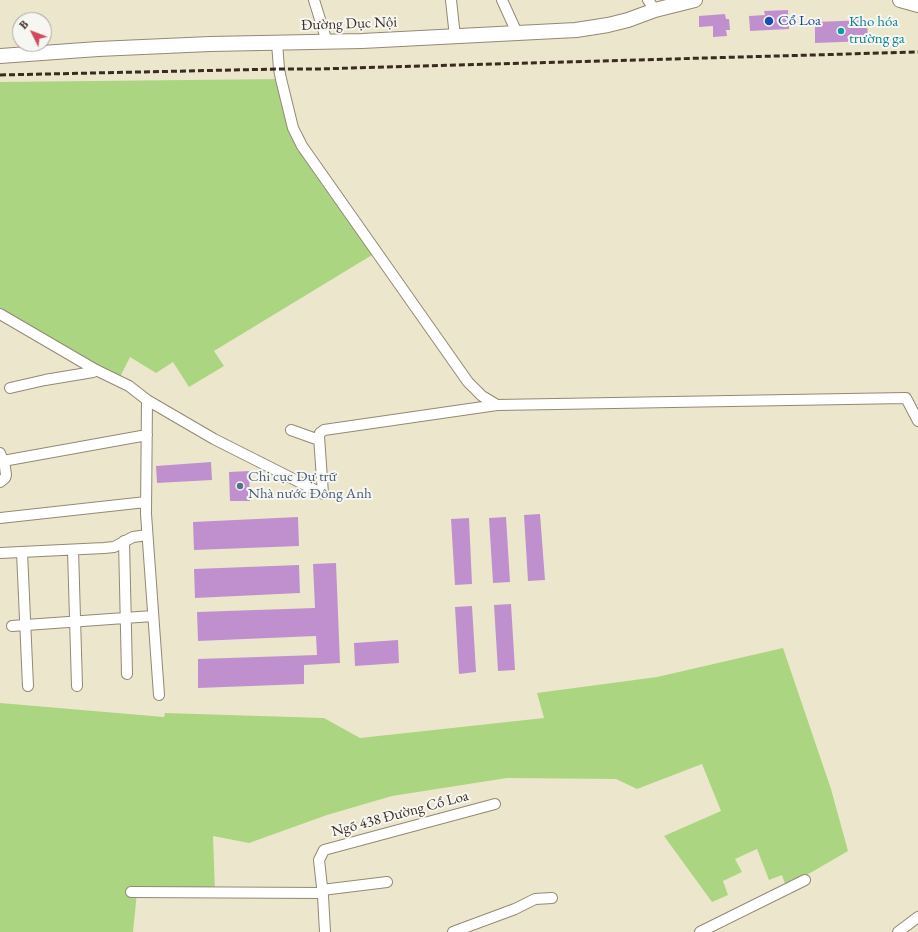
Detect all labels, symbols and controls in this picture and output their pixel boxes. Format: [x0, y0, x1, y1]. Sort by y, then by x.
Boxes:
north arrow [12, 12, 52, 52]
place label: Cổ Loa [778, 12, 821, 30]
street label: Đường Dục Nội [301, 13, 397, 35]
place label: Kho hóa trường ga [849, 13, 905, 48]
marker: Cổ Loa [763, 15, 775, 27]
text: B [16, 17, 31, 32]
marker: Kho hóa trường ga [836, 26, 846, 36]
place label: Chi cục Dự trữ Nhà nước Đông Anh [248, 468, 372, 503]
marker: Chi cục Dự trữ Nhà nước Đông Anh [235, 481, 245, 491]
street label: Ngõ 438 Đường Cổ Loa [330, 787, 470, 841]

